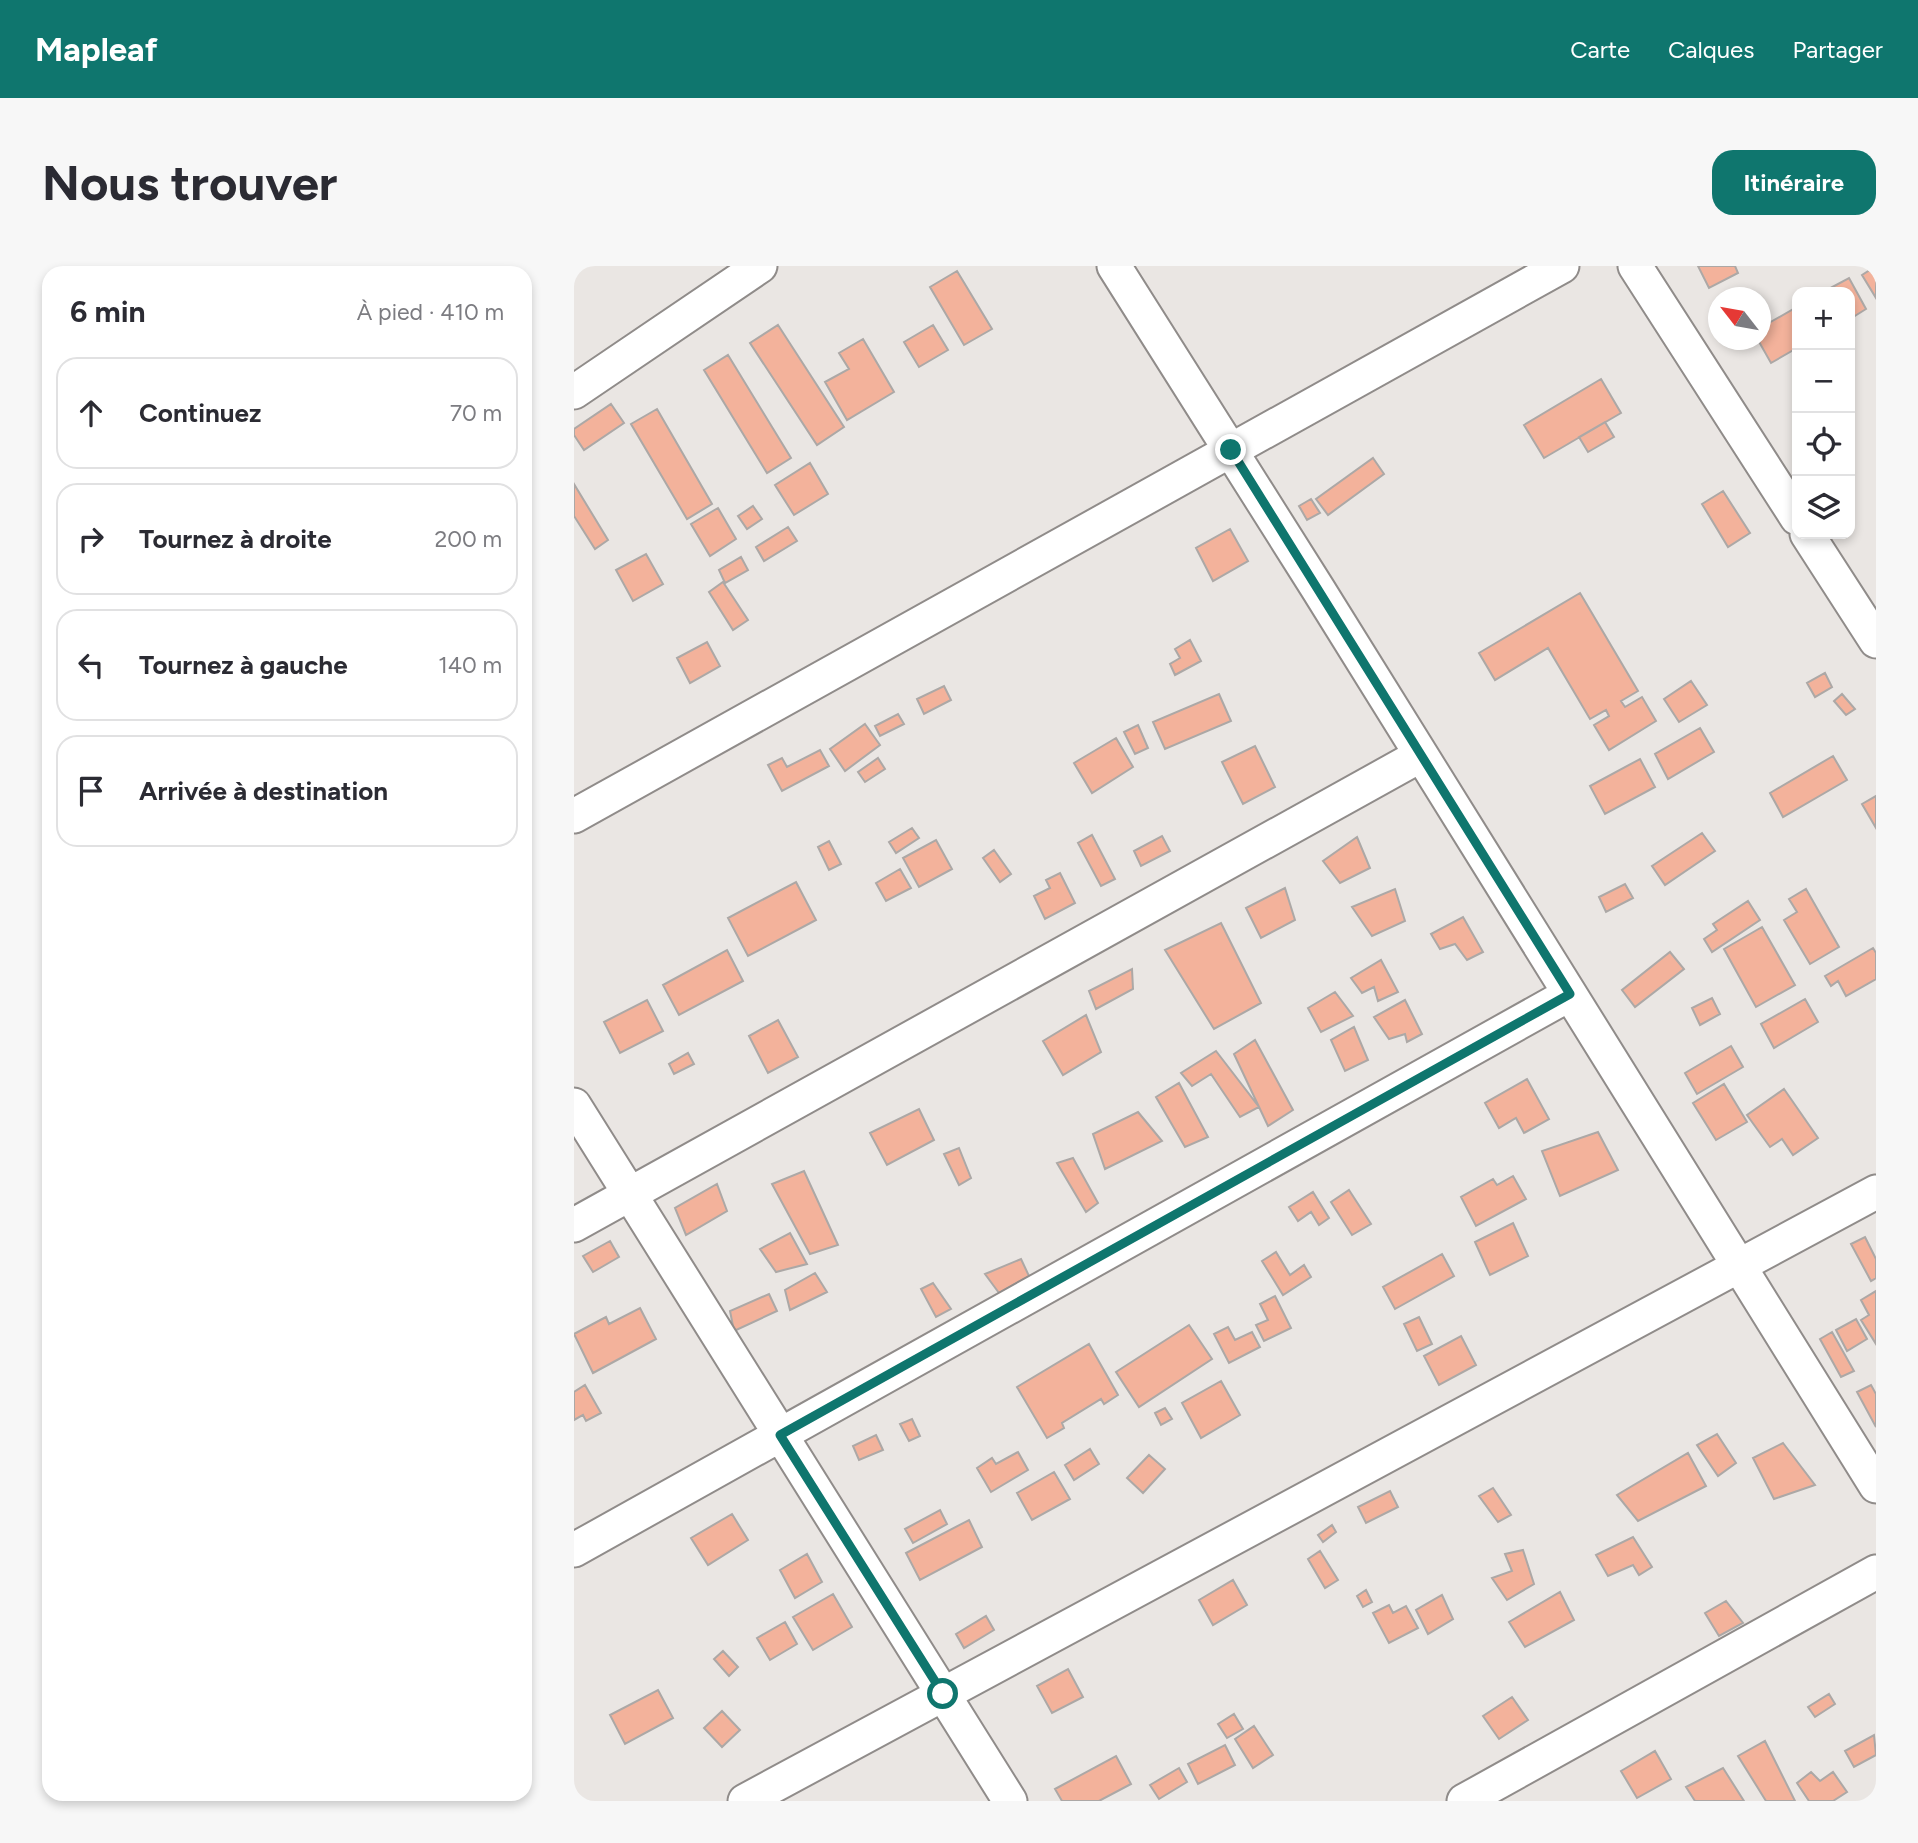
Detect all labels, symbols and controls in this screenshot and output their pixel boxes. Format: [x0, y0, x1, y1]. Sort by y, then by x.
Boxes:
text: Mapleaf [35, 30, 158, 69]
text: Carte [1570, 35, 1630, 64]
text: Calques [1668, 35, 1754, 64]
text: Partager [1792, 35, 1883, 64]
button: Itinéraire [1712, 150, 1876, 215]
text: Nous trouver [42, 153, 337, 212]
north arrow [1708, 287, 1771, 350]
map controls [1792, 287, 1855, 539]
button: + [1792, 287, 1855, 350]
text: 6 min [70, 293, 146, 330]
text: À pied · 410 m [357, 298, 504, 326]
button: − [1792, 350, 1855, 413]
icon: ahead [72, 394, 110, 432]
text: Continuez [139, 397, 261, 429]
text: 70 m [450, 399, 502, 427]
button: locate [1792, 413, 1855, 476]
route end [1215, 434, 1246, 465]
button: layers [1792, 476, 1855, 539]
icon: right [72, 520, 110, 558]
text: Tournez à droite [139, 523, 332, 555]
text: 200 m [434, 525, 502, 553]
icon: left [72, 646, 110, 684]
text: Tournez à gauche [139, 649, 348, 681]
text: 140 m [438, 651, 502, 679]
icon: arrive [72, 772, 110, 810]
text: Arrivée à destination [139, 775, 388, 807]
route start [927, 1678, 958, 1709]

